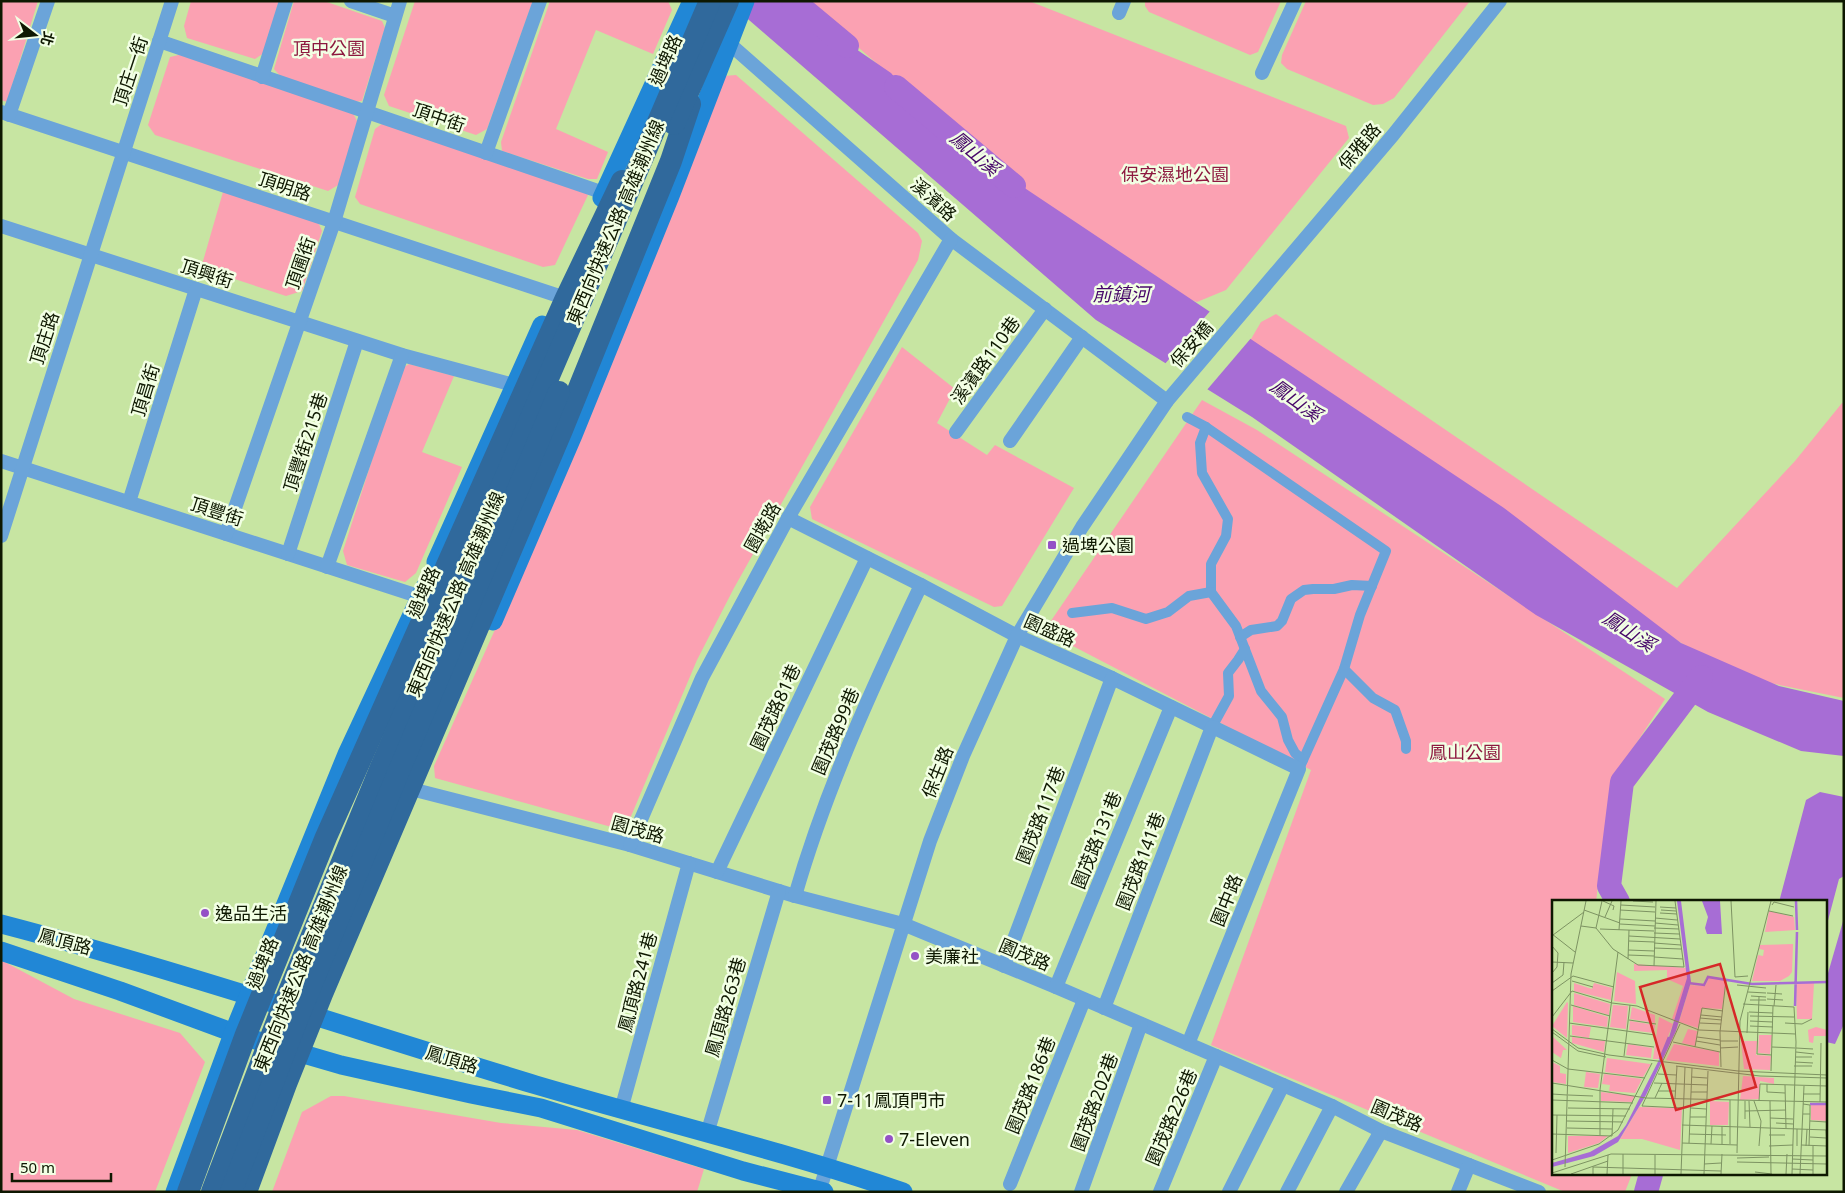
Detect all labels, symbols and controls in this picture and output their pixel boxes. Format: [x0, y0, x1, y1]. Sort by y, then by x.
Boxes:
north arrow [10, 10, 60, 60]
text: 北 [37, 29, 59, 48]
street label: 過埤路 [643, 30, 687, 90]
street label: 頂庄一街 [107, 33, 153, 109]
park label: 頂中公園 [293, 36, 365, 60]
street label: 頂中街 [410, 97, 468, 137]
street label: 東西向快速公路 高雄潮州線 [561, 116, 669, 328]
street label: 保雅路 [1332, 118, 1386, 174]
water label: 鳳山溪 [945, 125, 1007, 183]
park label: 保安濕地公園 [1121, 162, 1229, 186]
street label: 頂明路 [256, 166, 314, 206]
street label: 溪濱路 [906, 172, 962, 226]
street label: 頂圃街 [280, 234, 320, 292]
street label: 頂興街 [178, 253, 236, 293]
water label: 前鎮河 [1092, 281, 1153, 307]
street label: 頂庄路 [24, 309, 64, 367]
street label: 溪濱路110巷 [945, 311, 1025, 409]
street label: 保安橋 [1164, 316, 1218, 372]
street label: 頂昌街 [126, 361, 164, 419]
water label: 鳳山溪 [1265, 373, 1329, 429]
street label: 頂豐街215巷 [278, 389, 332, 495]
street label: 東西向快速公路 高雄潮州線 [401, 488, 509, 700]
street label: 頂豐街 [188, 491, 246, 531]
street label: 園墘路 [738, 498, 786, 556]
place label: 過埤公園 [1062, 533, 1134, 557]
marker: 過埤公園 [1046, 539, 1058, 551]
street label: 過埤路 [401, 562, 445, 622]
water label: 鳳山溪 [1598, 605, 1662, 659]
street label: 園盛路 [1020, 608, 1080, 652]
street label: 園茂路81巷 [745, 660, 805, 754]
street label: 園茂路99巷 [806, 684, 864, 778]
park label: 鳳山公園 [1429, 740, 1501, 764]
street label: 保生路 [916, 742, 958, 802]
street label: 園茂路117巷 [1010, 763, 1070, 867]
street label: 園茂路131巷 [1066, 788, 1126, 892]
street label: 園茂路141巷 [1110, 809, 1170, 913]
street label: 園茂路 [609, 810, 667, 848]
street label: 東西向快速公路 高雄潮州線 [248, 861, 352, 1075]
street label: 園中路 [1205, 870, 1247, 930]
inset map [1552, 900, 1828, 1176]
place label: 逸品生活 [215, 901, 287, 925]
marker: 逸品生活 [199, 907, 211, 919]
street label: 鳳頂路 [36, 922, 94, 960]
street label: 鳳頂路241巷 [612, 929, 662, 1035]
street label: 園茂路 [995, 932, 1055, 976]
street label: 過埤路 [241, 933, 283, 993]
place label: 美廉社 [925, 944, 979, 968]
marker: 美廉社 [909, 950, 921, 962]
street label: 鳳頂路263巷 [699, 954, 751, 1060]
street label: 園茂路186巷 [1000, 1033, 1060, 1137]
street label: 鳳頂路 [423, 1040, 481, 1078]
street label: 園茂路202巷 [1065, 1050, 1123, 1154]
street label: 園茂路226巷 [1140, 1065, 1202, 1169]
place label: 7-11鳳頂門市 [837, 1088, 946, 1112]
street label: 園茂路 [1367, 1093, 1427, 1137]
marker: 7-11鳳頂門市 [821, 1094, 833, 1106]
place label: 7-Eleven [899, 1127, 970, 1151]
marker: 7-Eleven [883, 1133, 895, 1145]
scale bar [12, 1150, 111, 1182]
text: 50 m [20, 1157, 55, 1177]

